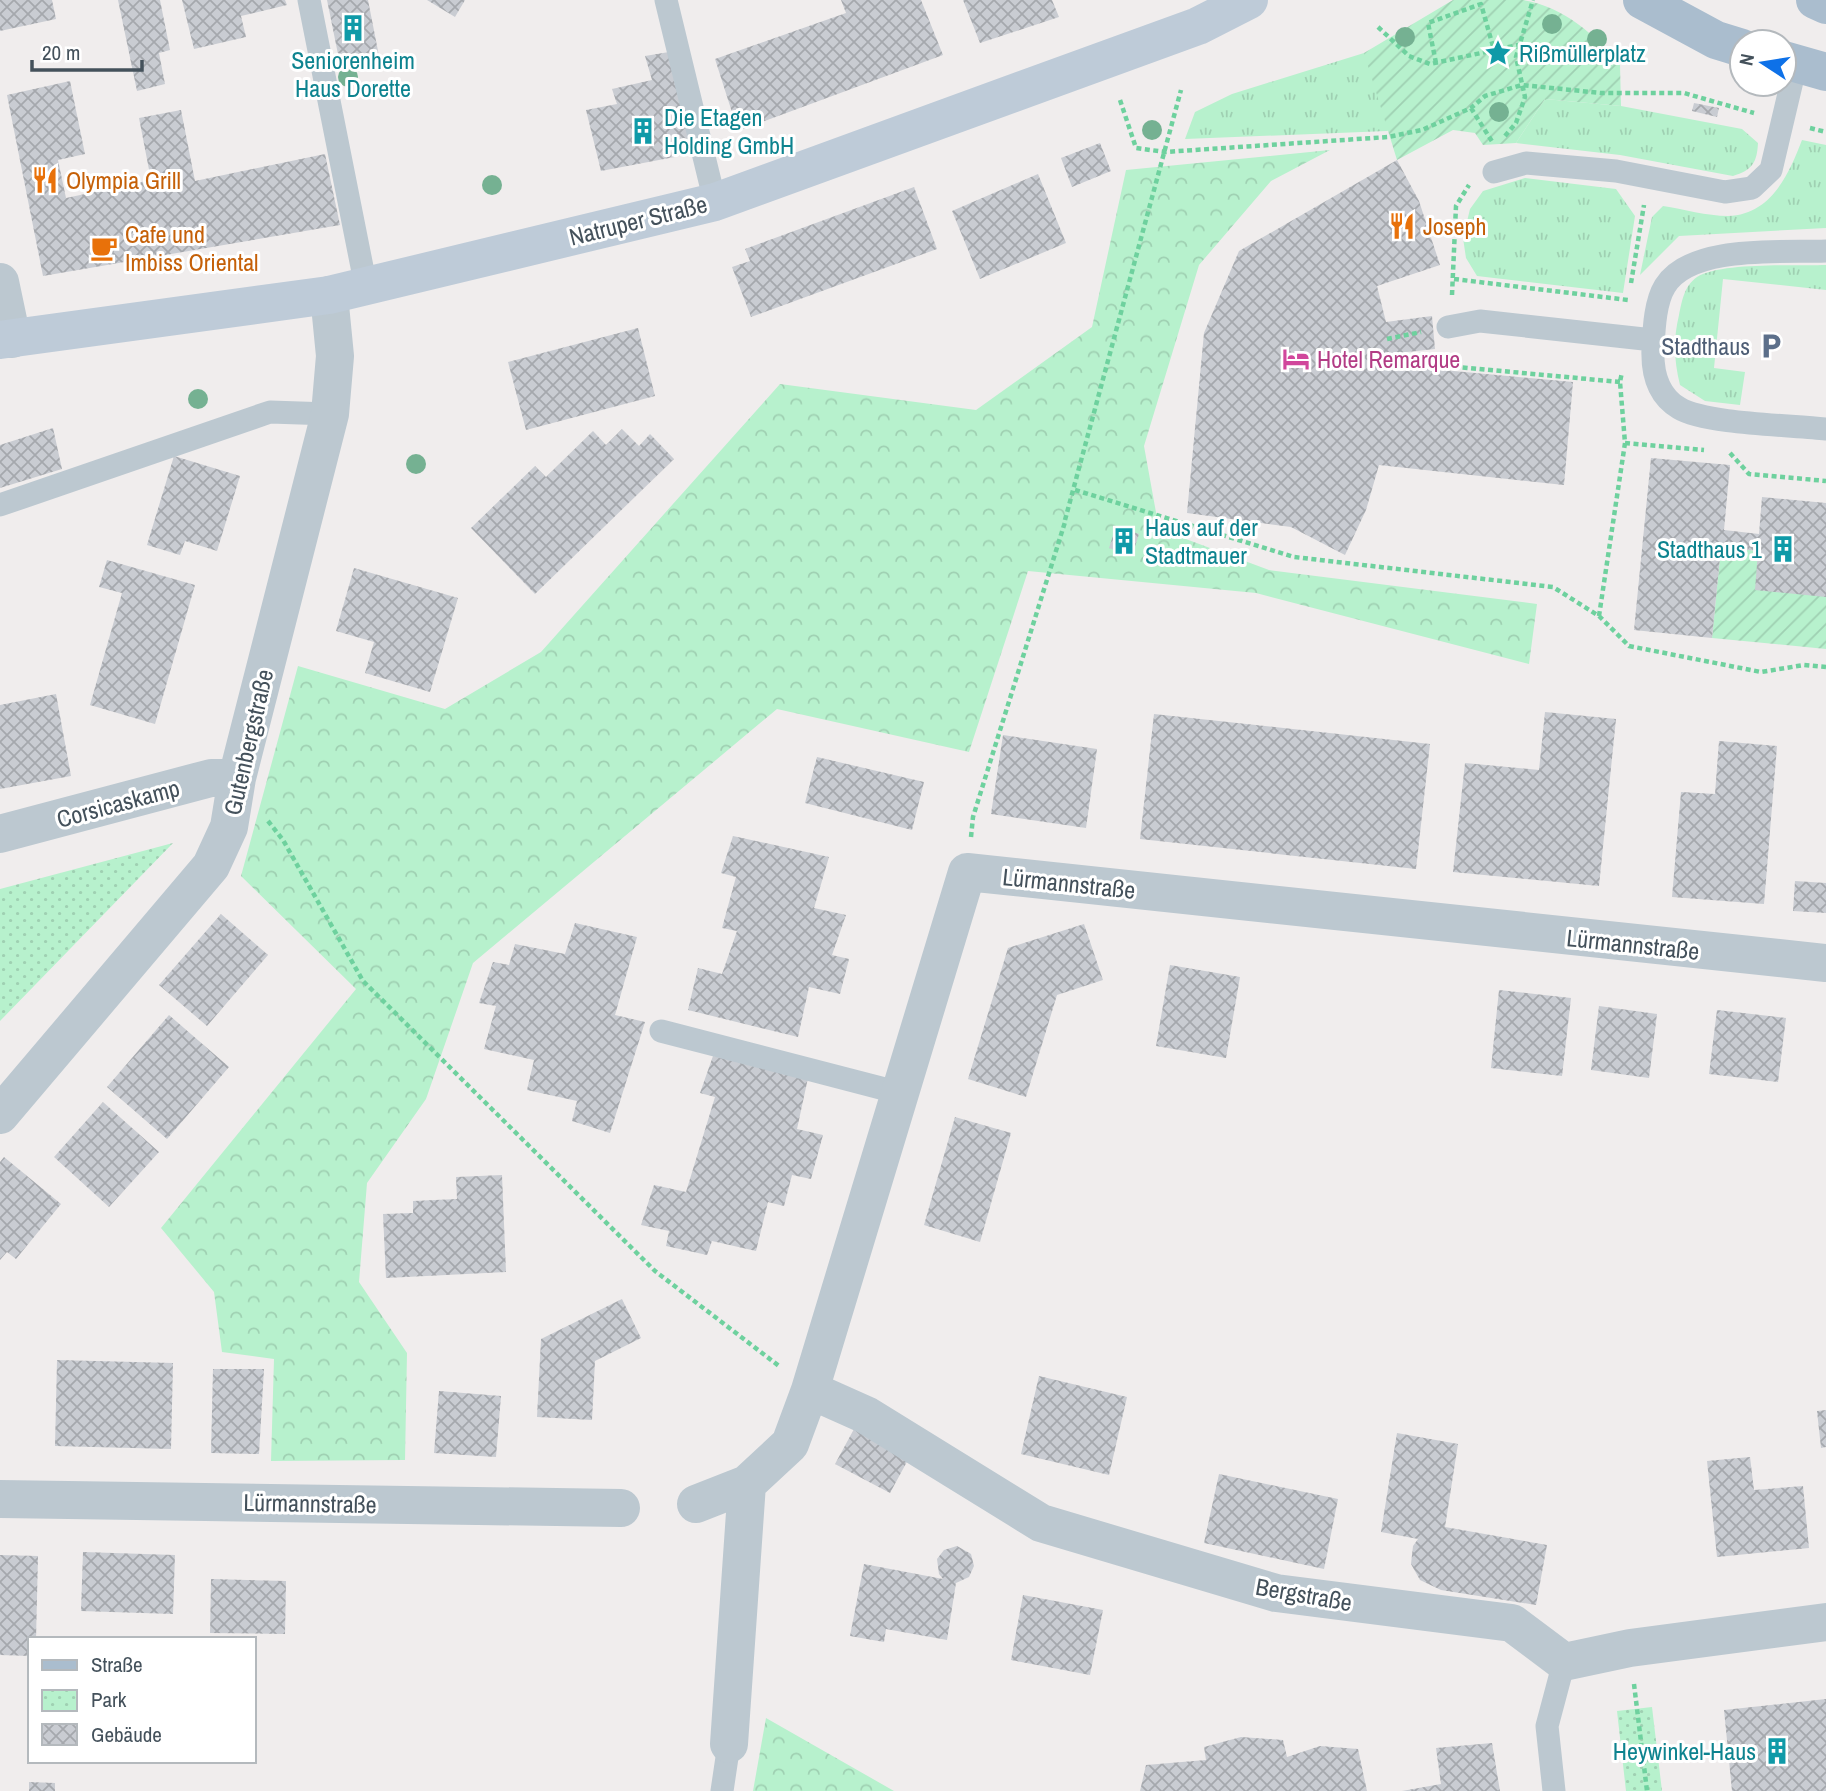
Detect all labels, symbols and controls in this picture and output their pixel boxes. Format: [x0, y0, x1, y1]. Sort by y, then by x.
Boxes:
building icon: Seniorenheim Haus Dorette [338, 13, 368, 43]
scale bar [32, 28, 142, 72]
north arrow [1728, 28, 1798, 98]
place label: Rißmüllerplatz [1519, 37, 1646, 69]
text: 20 m [42, 38, 80, 67]
place icon: Rißmüllerplatz [1483, 38, 1513, 68]
place label: Seniorenheim Haus Dorette [291, 44, 415, 104]
text: N [1732, 51, 1760, 68]
place label: Die Etagen Holding GmbH [664, 101, 794, 161]
building icon: Die Etagen Holding GmbH [628, 116, 658, 146]
place label: Olympia Grill [66, 164, 181, 196]
restaurant icon: Olympia Grill [30, 165, 60, 195]
street label: Natruper Straße [566, 187, 710, 253]
place label: Joseph [1423, 210, 1486, 242]
restaurant icon: Joseph [1387, 211, 1417, 241]
place label: Cafe und Imbiss Oriental [125, 218, 258, 278]
cafe icon: Cafe und Imbiss Oriental [89, 233, 119, 263]
place label: Stadthaus [1661, 330, 1750, 362]
parking icon: Stadthaus [1756, 331, 1786, 361]
place label: Hotel Remarque [1317, 343, 1460, 375]
hotel icon: Hotel Remarque [1281, 344, 1311, 374]
place label: Haus auf der Stadtmauer [1145, 511, 1258, 571]
building icon: Haus auf der Stadtmauer [1109, 526, 1139, 556]
place label: Stadthaus 1 [1657, 533, 1762, 565]
building icon: Stadthaus 1 [1768, 534, 1798, 564]
street label: Gutenbergstraße [216, 666, 280, 818]
street label: Corsicaskamp [53, 771, 183, 835]
street label: Lürmannstraße [1001, 860, 1137, 906]
street label: Lürmannstraße [1565, 921, 1701, 967]
street label: Lürmannstraße [243, 1486, 377, 1520]
street label: Bergstraße [1253, 1570, 1355, 1618]
legend [28, 1637, 256, 1763]
text: Straße [91, 1650, 143, 1679]
text: Park [91, 1685, 127, 1714]
text: Gebäude [91, 1720, 162, 1749]
place label: Heywinkel-Haus [1613, 1735, 1756, 1767]
building icon: Heywinkel-Haus [1762, 1736, 1792, 1766]

